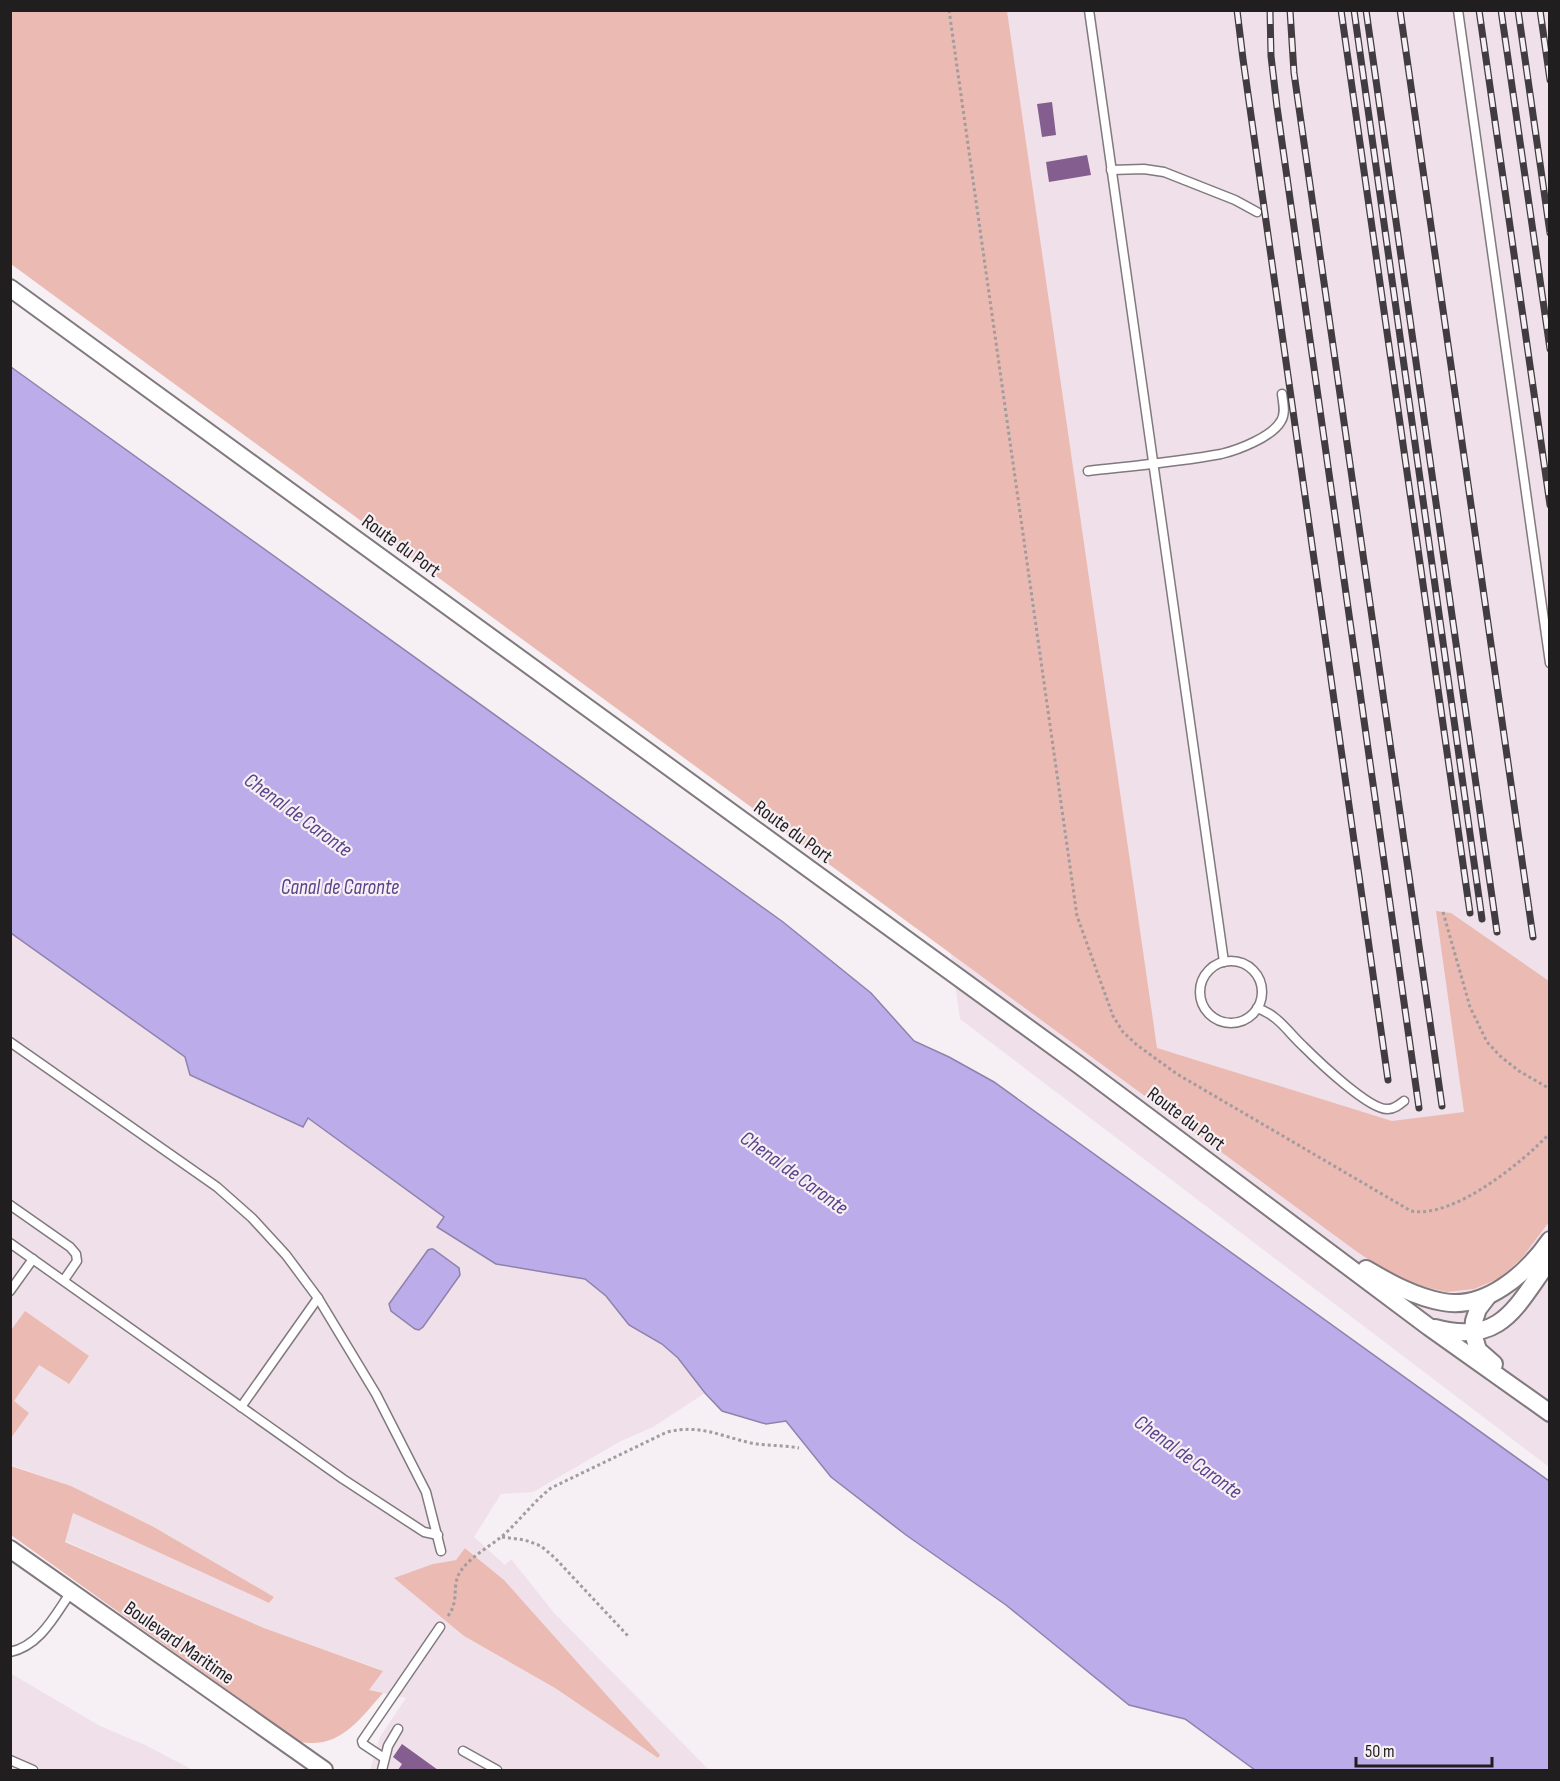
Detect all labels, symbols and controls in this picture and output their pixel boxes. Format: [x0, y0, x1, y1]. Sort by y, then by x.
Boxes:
street label: Route du Port [357, 509, 445, 583]
water label: Chenal de Caronte [239, 768, 357, 862]
street label: Route du Port [749, 795, 837, 869]
water label: Canal de Caronte [281, 875, 399, 900]
street label: Route du Port [1142, 1082, 1230, 1156]
water label: Chenal de Caronte [735, 1126, 853, 1220]
water label: Chenal de Caronte [1129, 1410, 1247, 1504]
street label: Boulevard Maritime [119, 1596, 239, 1690]
scale bar [1356, 1730, 1492, 1768]
text: 50 m [1365, 1741, 1395, 1762]

